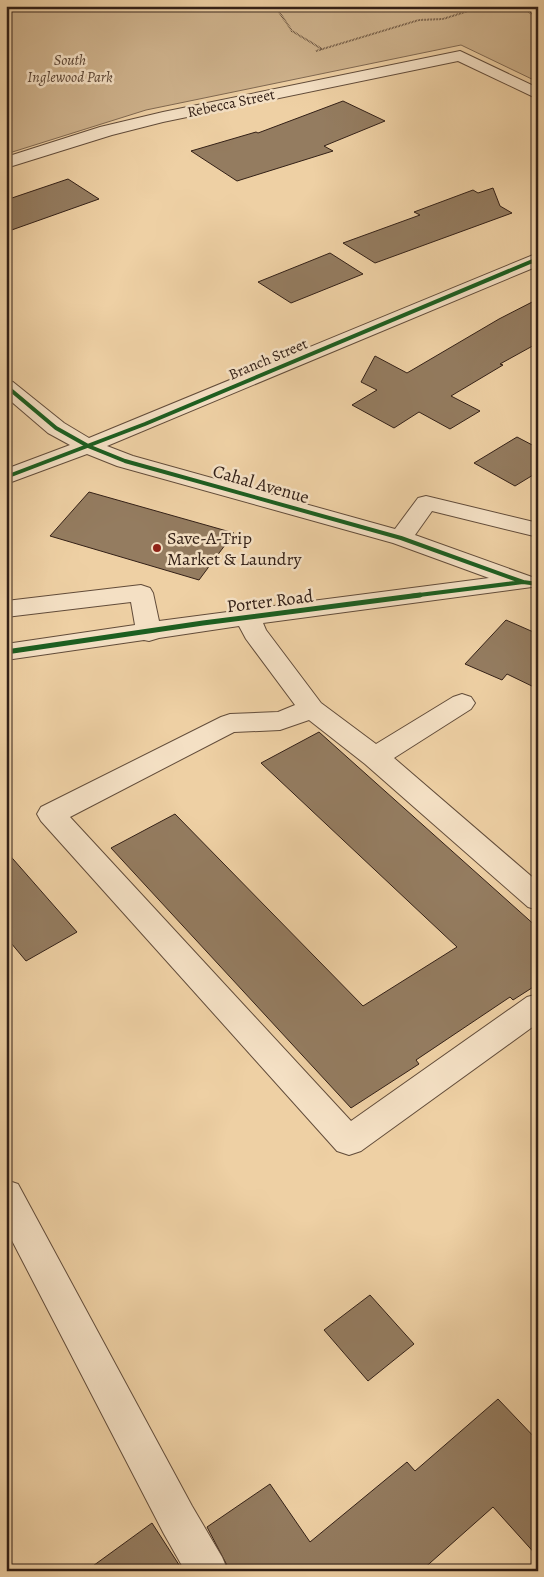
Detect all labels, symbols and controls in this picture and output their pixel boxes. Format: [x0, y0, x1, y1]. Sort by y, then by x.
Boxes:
park label: South Inglewood Park [27, 50, 113, 87]
street label: Rebecca Street [185, 84, 277, 122]
street label: Branch Street [226, 333, 311, 385]
street label: Cahal Avenue [210, 459, 312, 509]
place label: Save-A-Trip Market & Laundry [167, 526, 303, 571]
marker: Save-A-Trip Market & Laundry [151, 542, 163, 554]
street label: Porter Road [225, 584, 315, 618]

